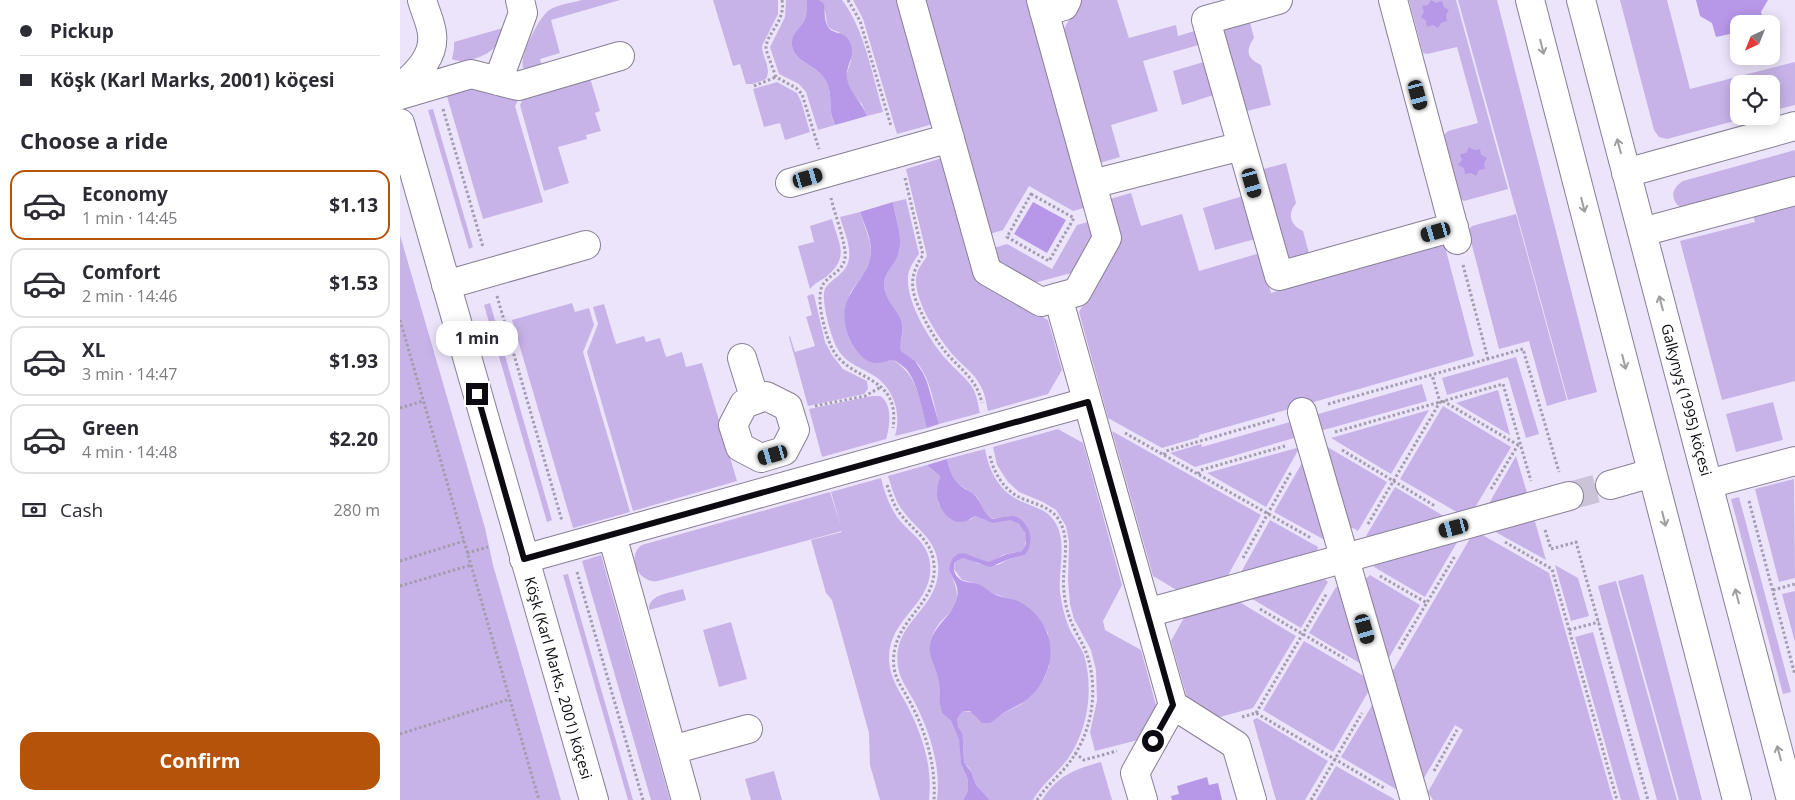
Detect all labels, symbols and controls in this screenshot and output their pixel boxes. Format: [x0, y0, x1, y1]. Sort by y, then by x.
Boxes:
north arrow [1730, 15, 1780, 65]
map controls [1730, 15, 1780, 125]
text: Pickup [50, 18, 114, 44]
one-way arrow [1538, 39, 1547, 55]
text: Köşk (Karl Marks, 2001) köçesi [50, 67, 335, 93]
button: locate [1730, 75, 1780, 125]
car [1406, 79, 1429, 111]
text: Choose a ride [20, 125, 168, 155]
one-way arrow [1614, 138, 1624, 154]
car [791, 167, 824, 189]
car [1240, 167, 1263, 199]
text: Economy [82, 181, 168, 207]
icon: car [22, 183, 67, 228]
text: $1.13 [329, 192, 378, 218]
one-way arrow [1579, 196, 1588, 212]
text: 1 min · 14:45 [82, 207, 177, 229]
car [1419, 221, 1452, 243]
text: Comfort [82, 259, 161, 285]
icon: car [22, 261, 67, 306]
text: $1.53 [329, 270, 378, 296]
text: 2 min · 14:46 [82, 285, 177, 307]
one-way arrow [1656, 295, 1665, 311]
street label: Galkynyş (1995) köçesi [1657, 321, 1717, 478]
callout: 1 min [436, 322, 518, 356]
text: 1 min [455, 327, 499, 349]
text: XL [82, 337, 105, 363]
icon: car [22, 339, 67, 384]
text: $1.93 [329, 348, 378, 374]
one-way arrow [1619, 353, 1629, 369]
text: 3 min · 14:47 [82, 363, 177, 385]
route end [466, 383, 488, 405]
text: Green [82, 415, 139, 441]
icon: car [22, 417, 67, 462]
text: $2.20 [329, 426, 378, 452]
text: 4 min · 14:48 [82, 441, 177, 463]
car [756, 444, 789, 466]
icon: cash [20, 496, 48, 524]
text: Cash [60, 497, 103, 523]
text: 280 m [334, 499, 380, 521]
one-way arrow [1660, 511, 1669, 527]
car [1437, 517, 1470, 539]
street label: Köşk (Karl Marks, 2001) köçesi [520, 574, 597, 781]
one-way arrow [1732, 588, 1742, 604]
car [1353, 613, 1376, 645]
route start [1142, 730, 1164, 752]
button: Confirm [20, 732, 380, 790]
one-way arrow [1773, 745, 1783, 761]

